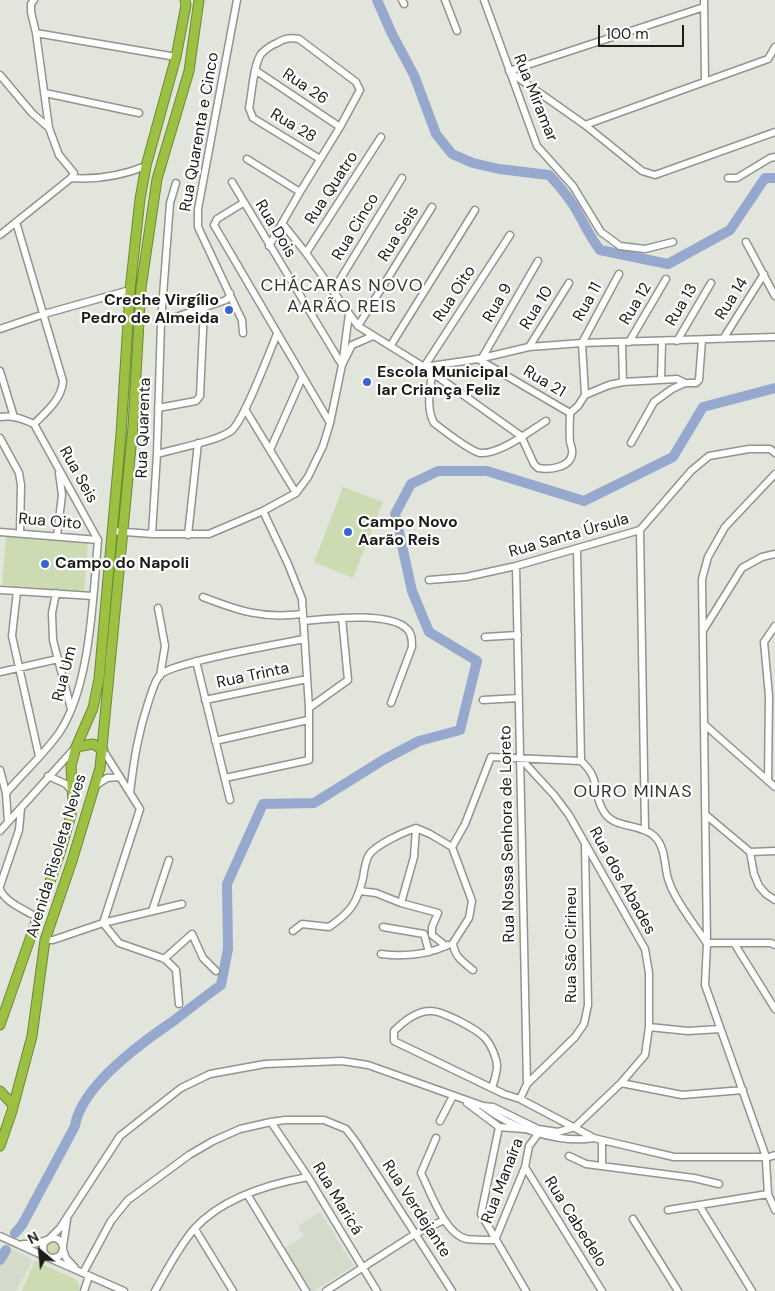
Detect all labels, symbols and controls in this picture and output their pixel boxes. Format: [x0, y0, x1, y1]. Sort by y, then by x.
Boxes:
scale bar [600, 15, 686, 47]
text: 100 m [606, 24, 649, 44]
street label: Rua Quarenta e Cinco [177, 51, 223, 213]
street label: Rua Miramar [509, 52, 561, 144]
street label: Rua 26 [279, 65, 331, 109]
street label: Rua 28 [266, 105, 320, 147]
street label: Rua Quatro [301, 148, 363, 228]
street label: Rua Cinco [329, 190, 383, 264]
street label: Rua Dois [250, 197, 300, 261]
street label: Rua Seis [374, 203, 424, 265]
street label: Rua Oito [430, 262, 480, 326]
street label: Rua 14 [712, 274, 752, 324]
district label: CHÁCARAS NOVO AARÃO REIS [259, 275, 425, 318]
street label: Rua 11 [570, 279, 606, 325]
street label: Rua 12 [616, 279, 656, 329]
street label: Rua 9 [479, 280, 517, 326]
street label: Rua 13 [662, 280, 702, 330]
street label: Rua 10 [516, 283, 558, 333]
place label: Creche Virgílio Pedro de Almeida [81, 291, 219, 329]
marker: Creche Virgílio Pedro de Almeida [223, 304, 235, 316]
street label: Rua 21 [519, 362, 569, 402]
place label: Escola Municipal lar Criança Feliz [377, 363, 508, 401]
marker: Escola Municipal lar Criança Feliz [361, 376, 373, 388]
street label: Rua Quarenta [133, 377, 155, 479]
street label: Rua Seis [55, 443, 101, 507]
street label: Rua Oito [18, 510, 82, 534]
street label: Rua Santa Úrsula [507, 510, 631, 562]
place label: Campo Novo Aarão Reis [358, 513, 458, 551]
marker: Campo Novo Aarão Reis [342, 526, 354, 538]
place label: Campo do Napoli [55, 554, 189, 574]
marker: Campo do Napoli [39, 558, 51, 570]
street label: Rua Um [49, 644, 81, 704]
street label: Rua Trinta [215, 659, 291, 693]
street label: Rua Nossa Senhora de Loreto [497, 725, 519, 943]
street label: Avenida Risoleta Neves [23, 772, 91, 940]
district label: OURO MINAS [572, 781, 694, 803]
street label: Rua dos Abades [585, 824, 659, 938]
street label: Rua São Cirineu [562, 887, 582, 1003]
street label: Rua Manaíra [478, 1136, 528, 1226]
street label: Rua Verdejante [377, 1157, 455, 1261]
street label: Rua Maricá [308, 1159, 366, 1239]
street label: Rua Cabedelo [540, 1173, 610, 1271]
north arrow [15, 1226, 65, 1276]
text: N [24, 1227, 42, 1248]

